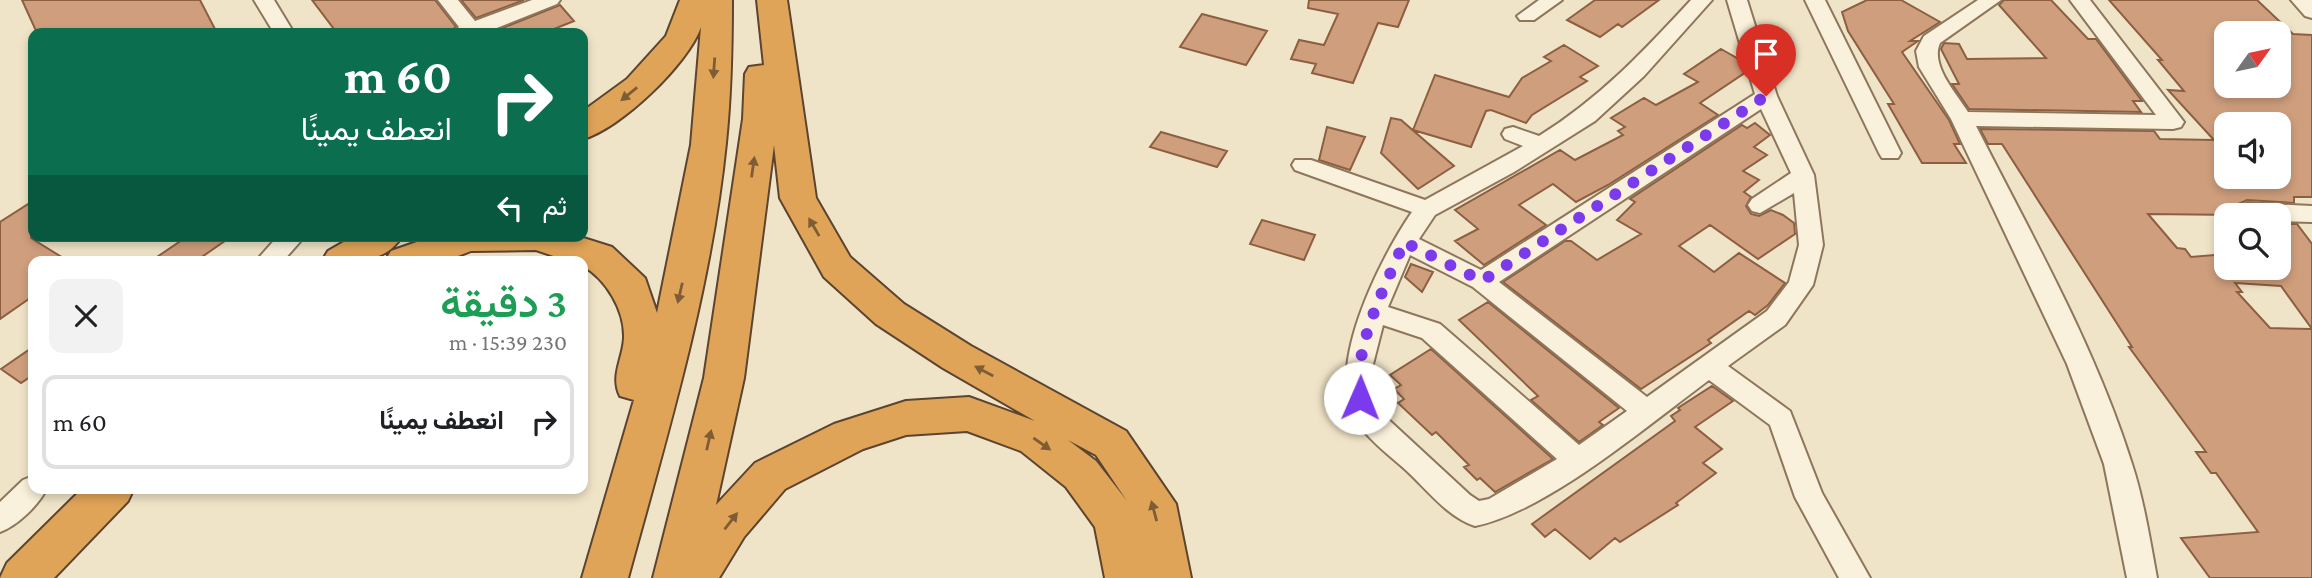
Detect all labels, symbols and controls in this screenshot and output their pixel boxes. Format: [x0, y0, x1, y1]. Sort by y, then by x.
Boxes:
north arrow [2214, 21, 2291, 98]
map controls [2214, 21, 2291, 280]
pin [1736, 24, 1796, 96]
icon: arrive [1747, 35, 1785, 73]
text: 60 m [345, 49, 452, 104]
icon: right [476, 56, 567, 147]
one-way arrow [708, 57, 719, 79]
one-way arrow [621, 87, 639, 102]
text: انعطف يمينًا [301, 111, 452, 147]
button: sound [2214, 112, 2291, 189]
one-way arrow [748, 156, 759, 178]
icon: left [491, 189, 529, 227]
text: ثم [543, 192, 567, 221]
button: search [2214, 203, 2291, 280]
one-way arrow [808, 217, 820, 236]
button: close [49, 279, 123, 353]
text: 3 دقيقة [440, 279, 567, 326]
one-way arrow [674, 282, 685, 304]
text: 230 m · 15:39 [449, 329, 567, 355]
position arrow [1323, 361, 1397, 435]
one-way arrow [974, 366, 994, 377]
icon: right [525, 403, 563, 441]
text: انعطف يمينًا [379, 406, 504, 435]
text: 60 m [53, 408, 107, 437]
one-way arrow [704, 429, 715, 451]
one-way arrow [1033, 437, 1051, 451]
one-way arrow [1149, 501, 1159, 522]
one-way arrow [723, 512, 738, 530]

